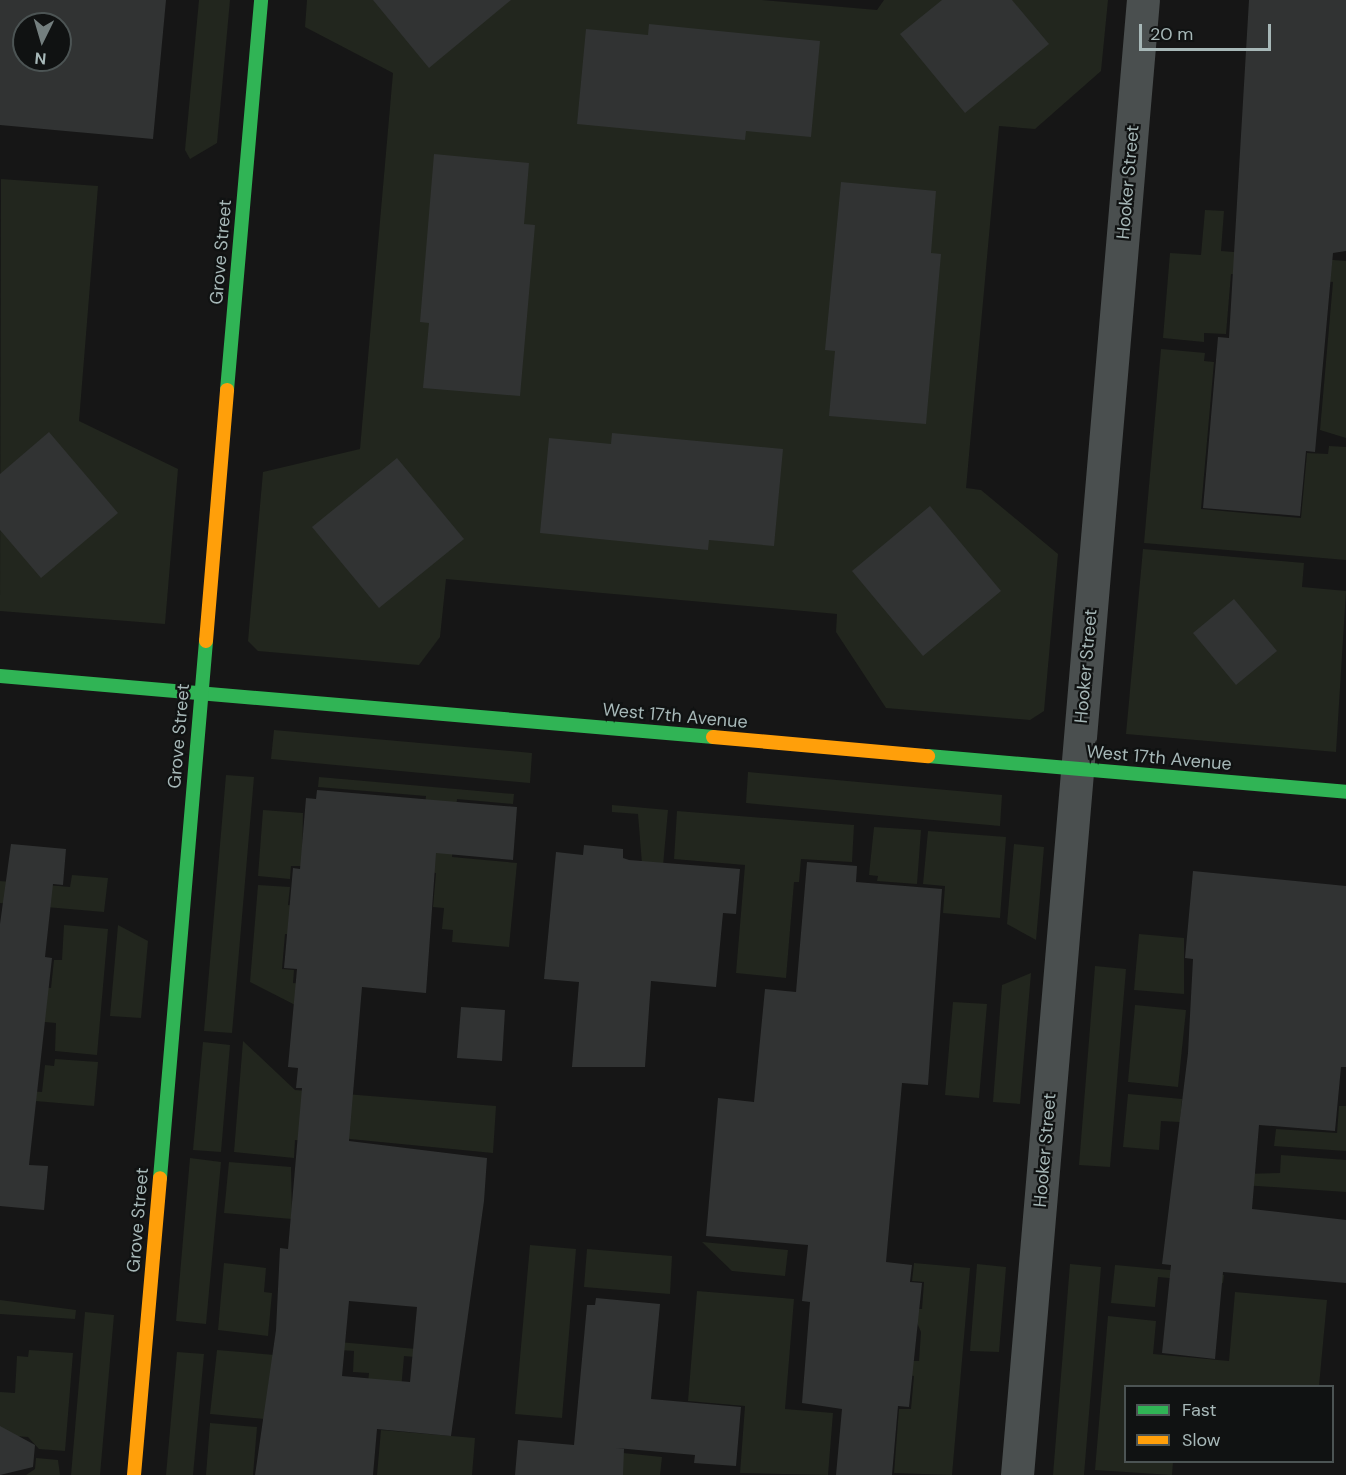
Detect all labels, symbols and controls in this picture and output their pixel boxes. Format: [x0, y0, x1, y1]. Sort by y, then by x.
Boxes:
north arrow [12, 12, 72, 72]
scale bar [1142, 12, 1274, 50]
text: 20 m [1150, 22, 1193, 46]
text: N [34, 47, 47, 69]
street label: Hooker Street [1112, 124, 1144, 240]
street label: Grove Street [206, 199, 236, 305]
street label: Hooker Street [1070, 608, 1102, 724]
street label: Grove Street [164, 683, 194, 789]
street label: West 17th Avenue [601, 699, 749, 733]
street label: West 17th Avenue [1085, 741, 1233, 775]
street label: Hooker Street [1029, 1092, 1061, 1208]
street label: Grove Street [123, 1167, 153, 1273]
legend [1124, 1385, 1334, 1463]
text: Fast [1182, 1398, 1217, 1422]
text: Slow [1182, 1428, 1221, 1452]

